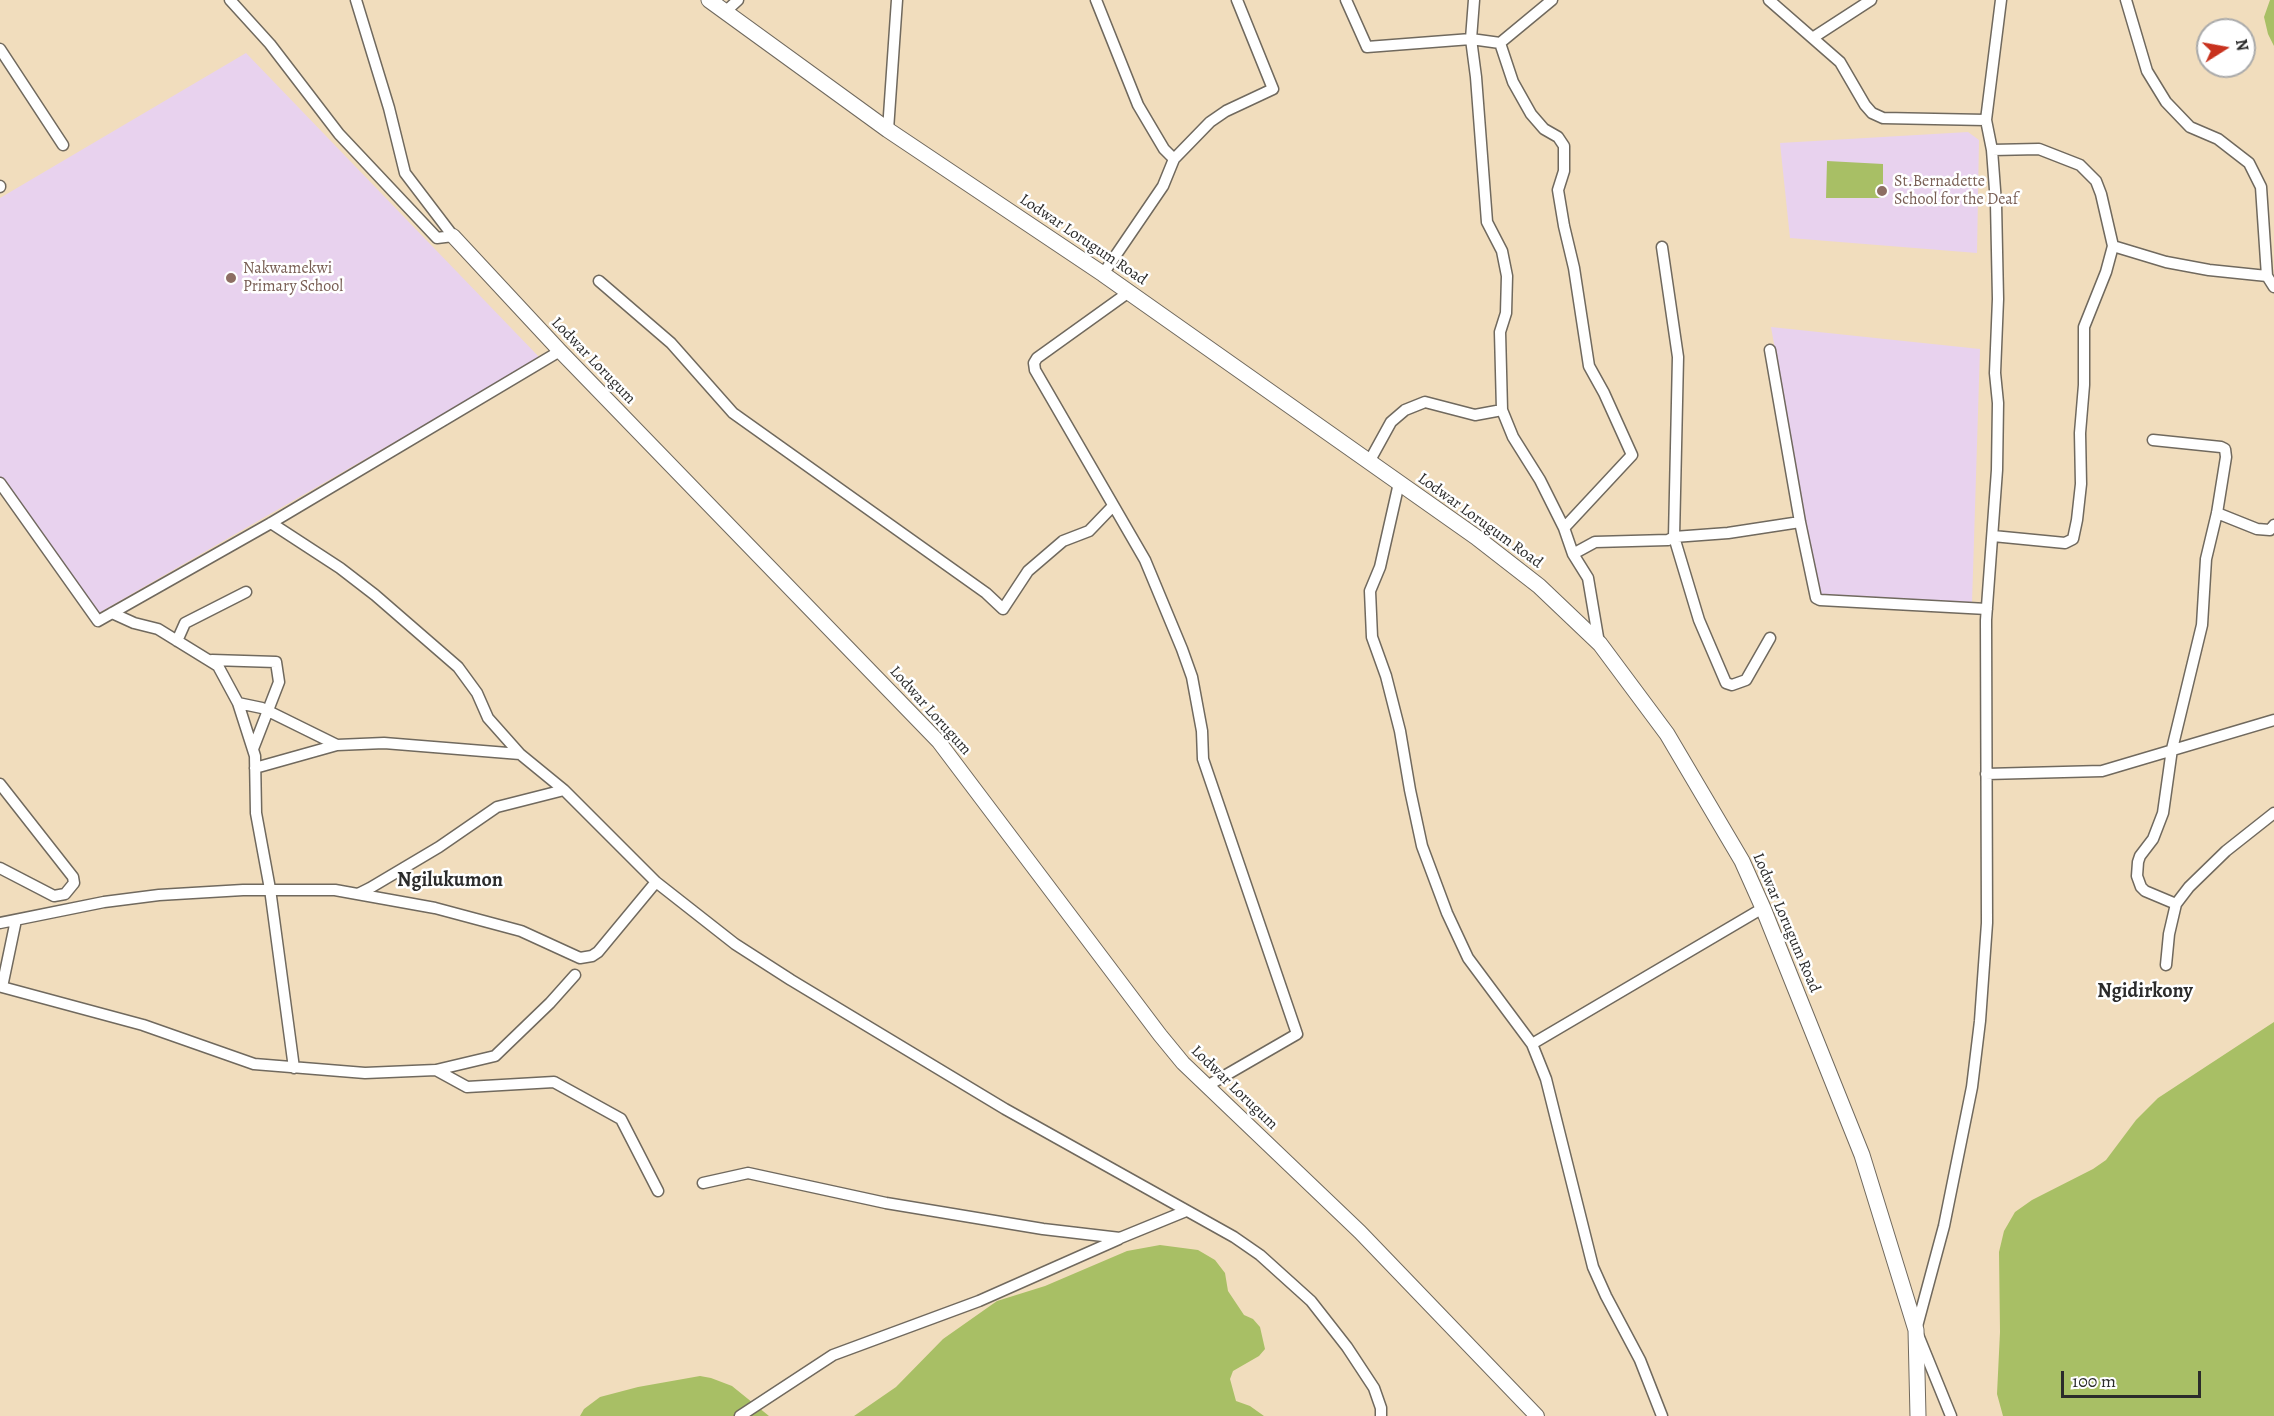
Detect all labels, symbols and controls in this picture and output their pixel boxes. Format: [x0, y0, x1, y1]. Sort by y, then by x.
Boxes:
north arrow [2196, 18, 2256, 78]
text: N [2230, 37, 2254, 53]
place label: St.Bernadette School for the Deaf [1894, 172, 2018, 210]
marker: St.Bernadette School for the Deaf [1875, 184, 1889, 198]
street label: Lodwar Lorugum Road [1016, 190, 1150, 290]
place label: Nakwamekwi Primary School [243, 259, 343, 297]
marker: Nakwamekwi Primary School [224, 271, 238, 285]
street label: Lodwar Lorugum [547, 314, 639, 408]
street label: Lodwar Lorugum Road [1414, 469, 1546, 573]
street label: Lodwar Lorugum [885, 662, 975, 760]
street label: Lodwar Lorugum Road [1748, 850, 1824, 996]
district label: Ngilukumon [397, 869, 503, 893]
district label: Ngidirkony [2097, 980, 2193, 1004]
street label: Lodwar Lorugum [1187, 1042, 1281, 1134]
scale bar [2064, 1359, 2204, 1397]
text: 100 m [2072, 1369, 2116, 1393]

